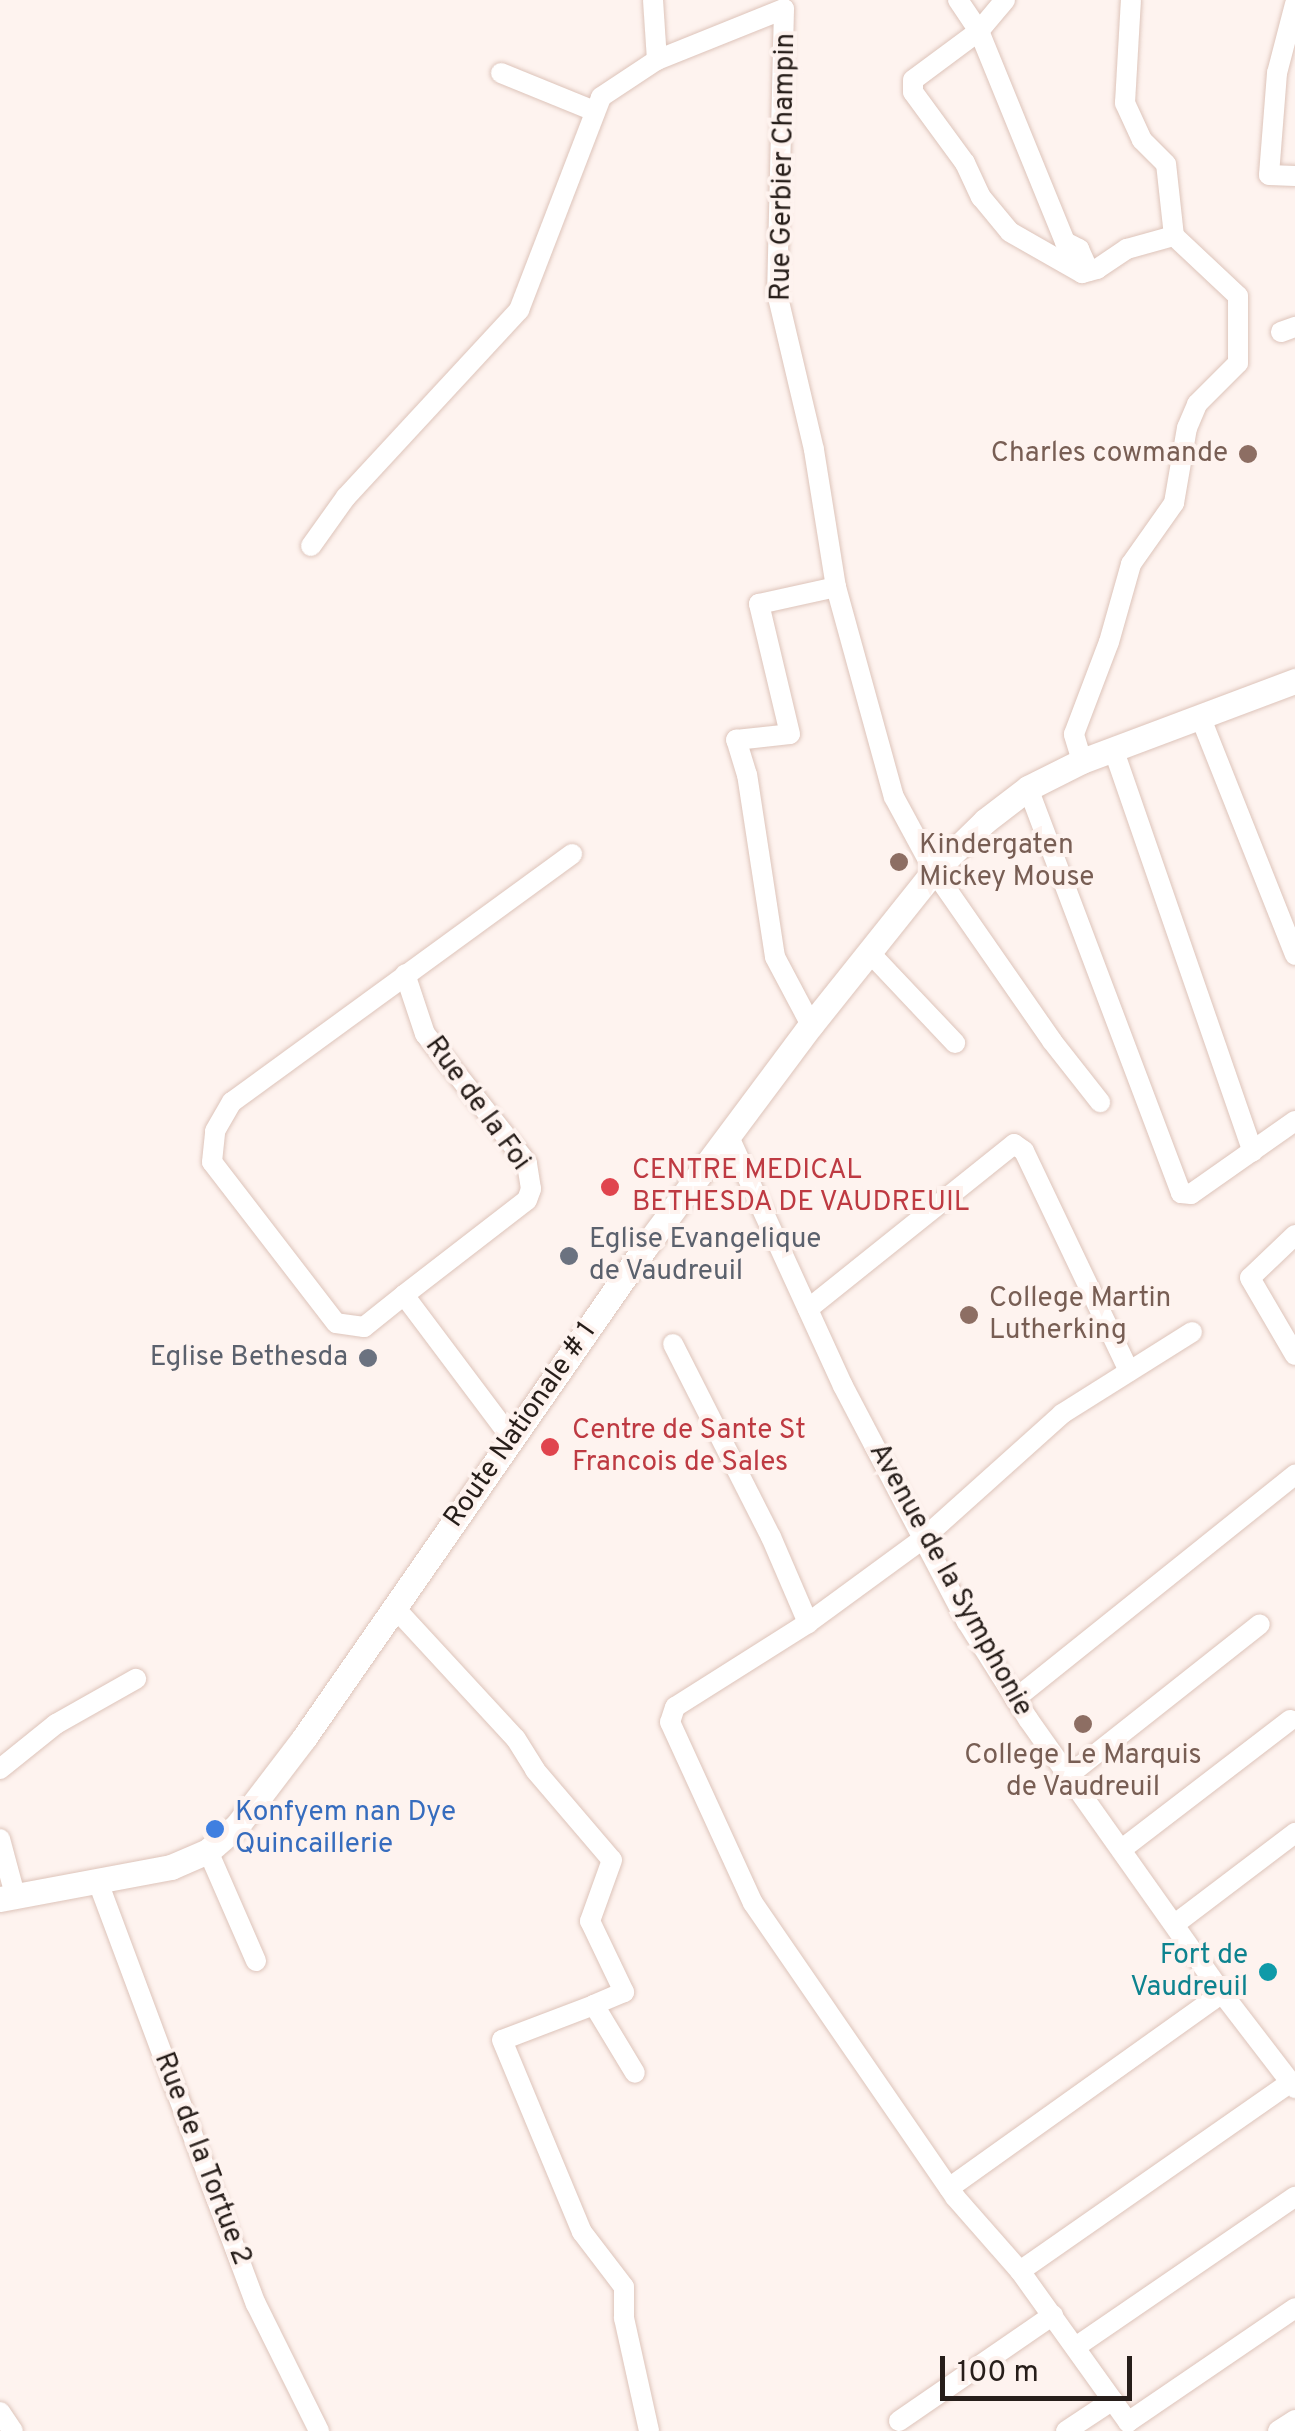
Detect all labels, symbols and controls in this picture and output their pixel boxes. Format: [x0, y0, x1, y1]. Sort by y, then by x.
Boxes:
street label: Rue Gerbier Champin [765, 33, 803, 301]
place label: Charles cowmande [991, 437, 1228, 471]
marker: Charles cowmande [1237, 443, 1259, 465]
place label: Kindergaten Mickey Mouse [919, 829, 1094, 895]
marker: Kindergaten Mickey Mouse [888, 851, 910, 873]
street label: Rue de la Foi [417, 1030, 537, 1178]
place label: CENTRE MEDICAL BETHESDA DE VAUDREUIL [632, 1154, 972, 1220]
marker: CENTRE MEDICAL BETHESDA DE VAUDREUIL [597, 1174, 623, 1200]
place label: Eglise Evangelique de Vaudreuil [589, 1223, 821, 1289]
marker: Eglise Evangelique de Vaudreuil [558, 1245, 580, 1267]
place label: College Martin Lutherking [989, 1282, 1171, 1348]
marker: College Martin Lutherking [958, 1304, 980, 1326]
street label: Route Nationale # 1 [438, 1316, 604, 1534]
place label: Eglise Bethesda [150, 1341, 348, 1375]
marker: Eglise Bethesda [357, 1347, 379, 1369]
place label: Centre de Sante St Francois de Sales [572, 1414, 806, 1480]
marker: Centre de Sante St Francois de Sales [537, 1434, 563, 1460]
street label: Avenue de la Symphonie [861, 1438, 1039, 1722]
marker: College Le Marquis de Vaudreuil [1072, 1713, 1094, 1735]
place label: College Le Marquis de Vaudreuil [964, 1739, 1202, 1805]
place label: Konfyem nan Dye Quincaillerie [235, 1796, 456, 1862]
marker: Konfyem nan Dye Quincaillerie [204, 1818, 226, 1840]
place label: Fort de Vaudreuil [1130, 1939, 1248, 2005]
marker: Fort de Vaudreuil [1257, 1961, 1279, 1983]
street label: Rue de la Tortue 2 [146, 2047, 258, 2271]
scale bar [945, 2336, 1138, 2398]
text: 100 m [957, 2355, 1039, 2392]

